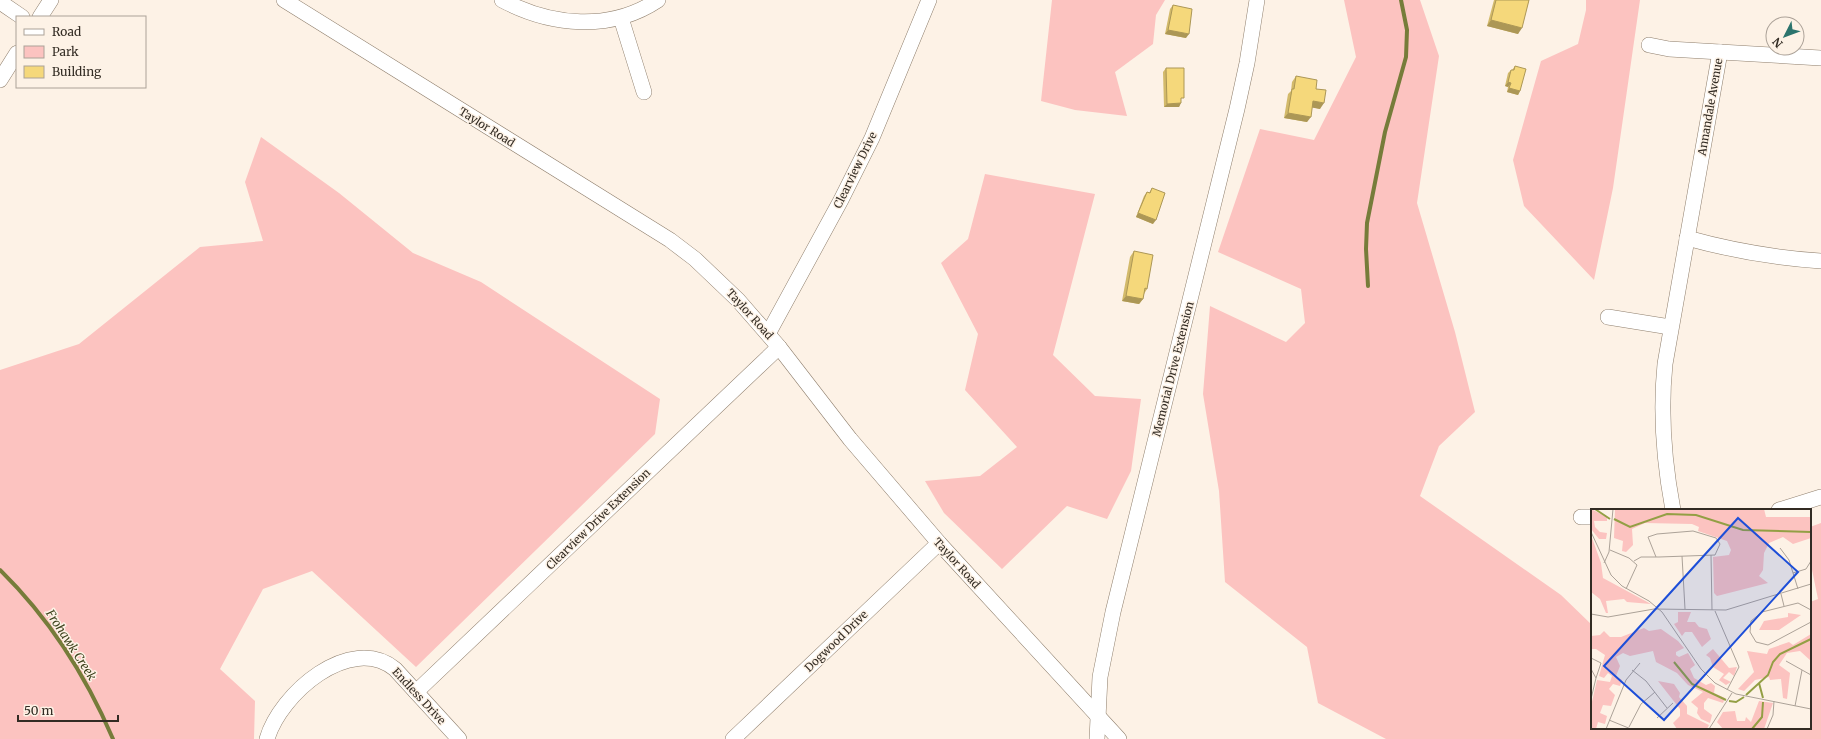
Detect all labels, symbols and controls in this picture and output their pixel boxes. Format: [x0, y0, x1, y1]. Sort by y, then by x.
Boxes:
legend [16, 16, 146, 88]
north arrow [1765, 16, 1805, 56]
text: Road [52, 24, 81, 39]
text: N [1769, 35, 1786, 51]
text: Park [52, 44, 79, 59]
street label: Annandale Avenue [1694, 57, 1725, 158]
text: Building [52, 64, 102, 79]
street label: Taylor Road [456, 104, 518, 150]
street label: Clearview Drive [830, 129, 880, 211]
street label: Taylor Road [724, 286, 777, 342]
street label: Memorial Drive Extension [1149, 299, 1197, 438]
street label: Clearview Drive Extension [543, 465, 653, 572]
inset map [1591, 509, 1811, 729]
street label: Taylor Road [931, 535, 984, 591]
water label: Frohawk Creek [42, 606, 100, 683]
street label: Dogwood Drive [802, 607, 871, 675]
street label: Endless Drive [389, 665, 449, 727]
scale bar [18, 697, 118, 723]
text: 50 m [24, 703, 53, 718]

